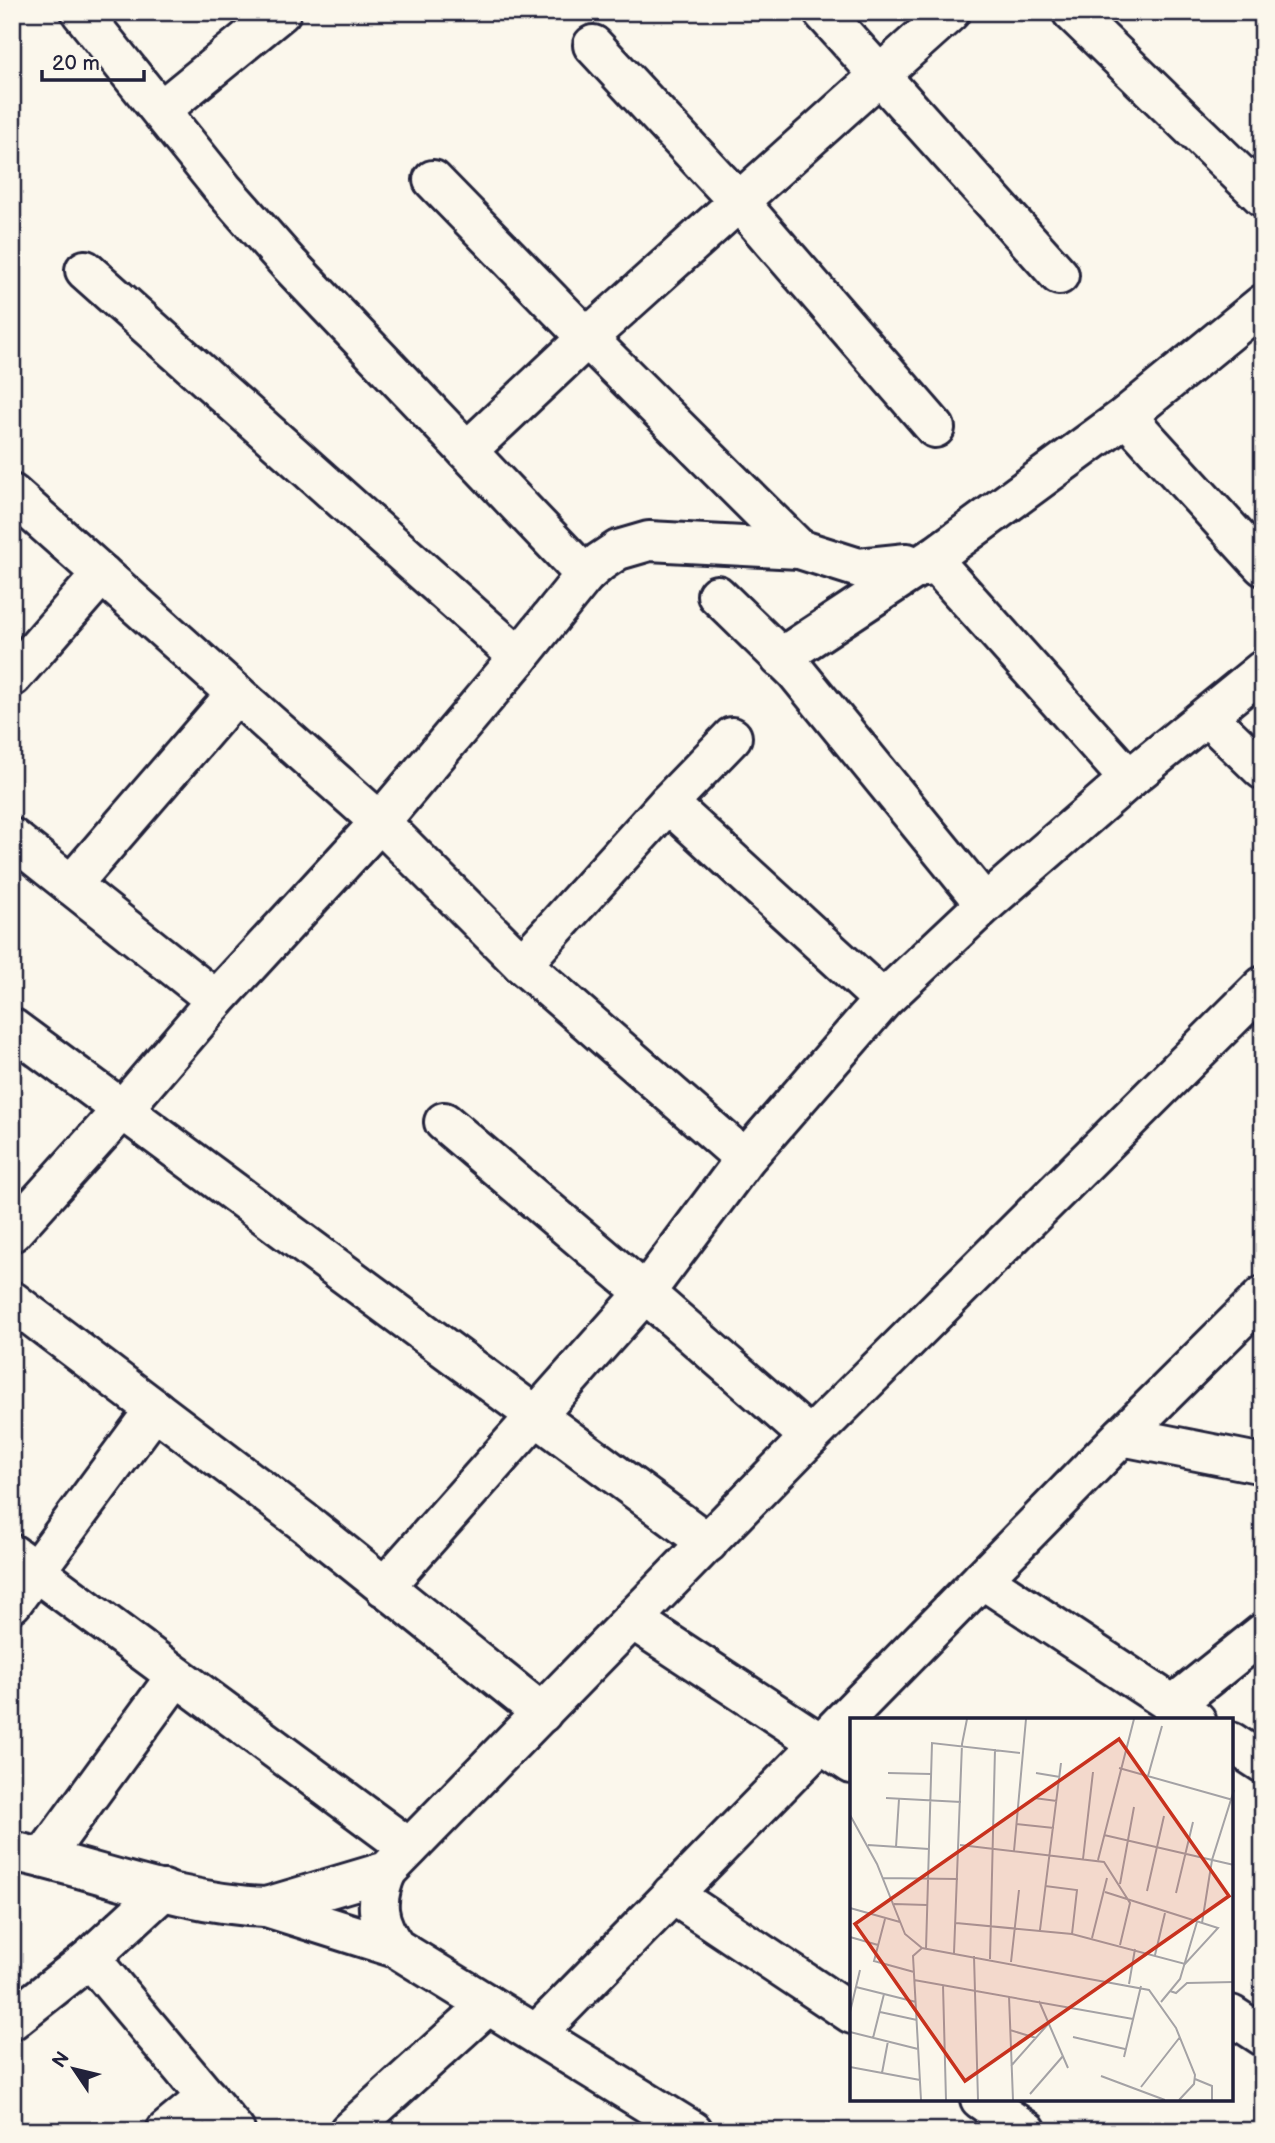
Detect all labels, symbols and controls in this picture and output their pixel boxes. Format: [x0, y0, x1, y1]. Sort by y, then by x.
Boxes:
scale bar [42, 38, 144, 82]
text: 20 m [52, 51, 100, 76]
inset map [850, 1718, 1233, 2101]
north arrow [38, 2035, 108, 2104]
text: N [48, 2048, 75, 2073]

